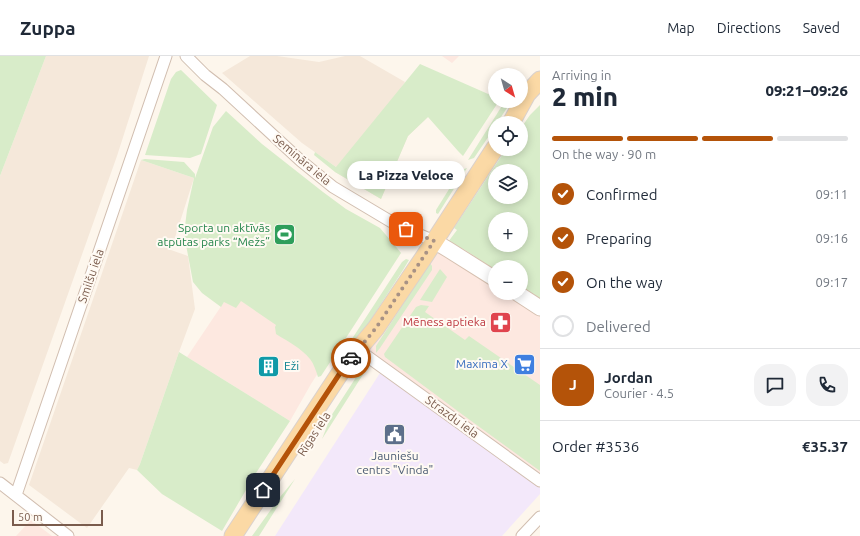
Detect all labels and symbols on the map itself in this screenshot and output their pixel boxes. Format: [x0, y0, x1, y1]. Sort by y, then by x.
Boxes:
north arrow [488, 68, 528, 108]
street label: Semināra iela [271, 132, 334, 188]
callout: La Pizza Veloce [347, 161, 465, 189]
pin [389, 212, 423, 246]
place label: Sporta un aktīvās atpūtas parks “Mežs” [157, 221, 270, 248]
sports icon: Sporta un aktīvās atpūtas parks “Mežs” [272, 222, 298, 248]
street label: Smilšu iela [75, 247, 106, 305]
pharmacy icon: Mēness aptieka [488, 309, 514, 335]
place label: Mēness aptieka [403, 315, 486, 328]
courier [331, 338, 371, 378]
supermarket icon: Maxima X [511, 351, 537, 377]
building icon: Eži [255, 353, 281, 379]
place label: Maxima X [456, 357, 509, 370]
place label: Eži [284, 359, 299, 372]
street label: Strazdu iela [423, 393, 481, 440]
street label: Rīgas iela [294, 409, 333, 458]
public building icon: Jauniešu centrs "Vinda" [382, 422, 408, 448]
place label: Jauniešu centrs "Vinda" [357, 449, 433, 476]
pin [246, 473, 280, 507]
scale bar [12, 508, 103, 527]

